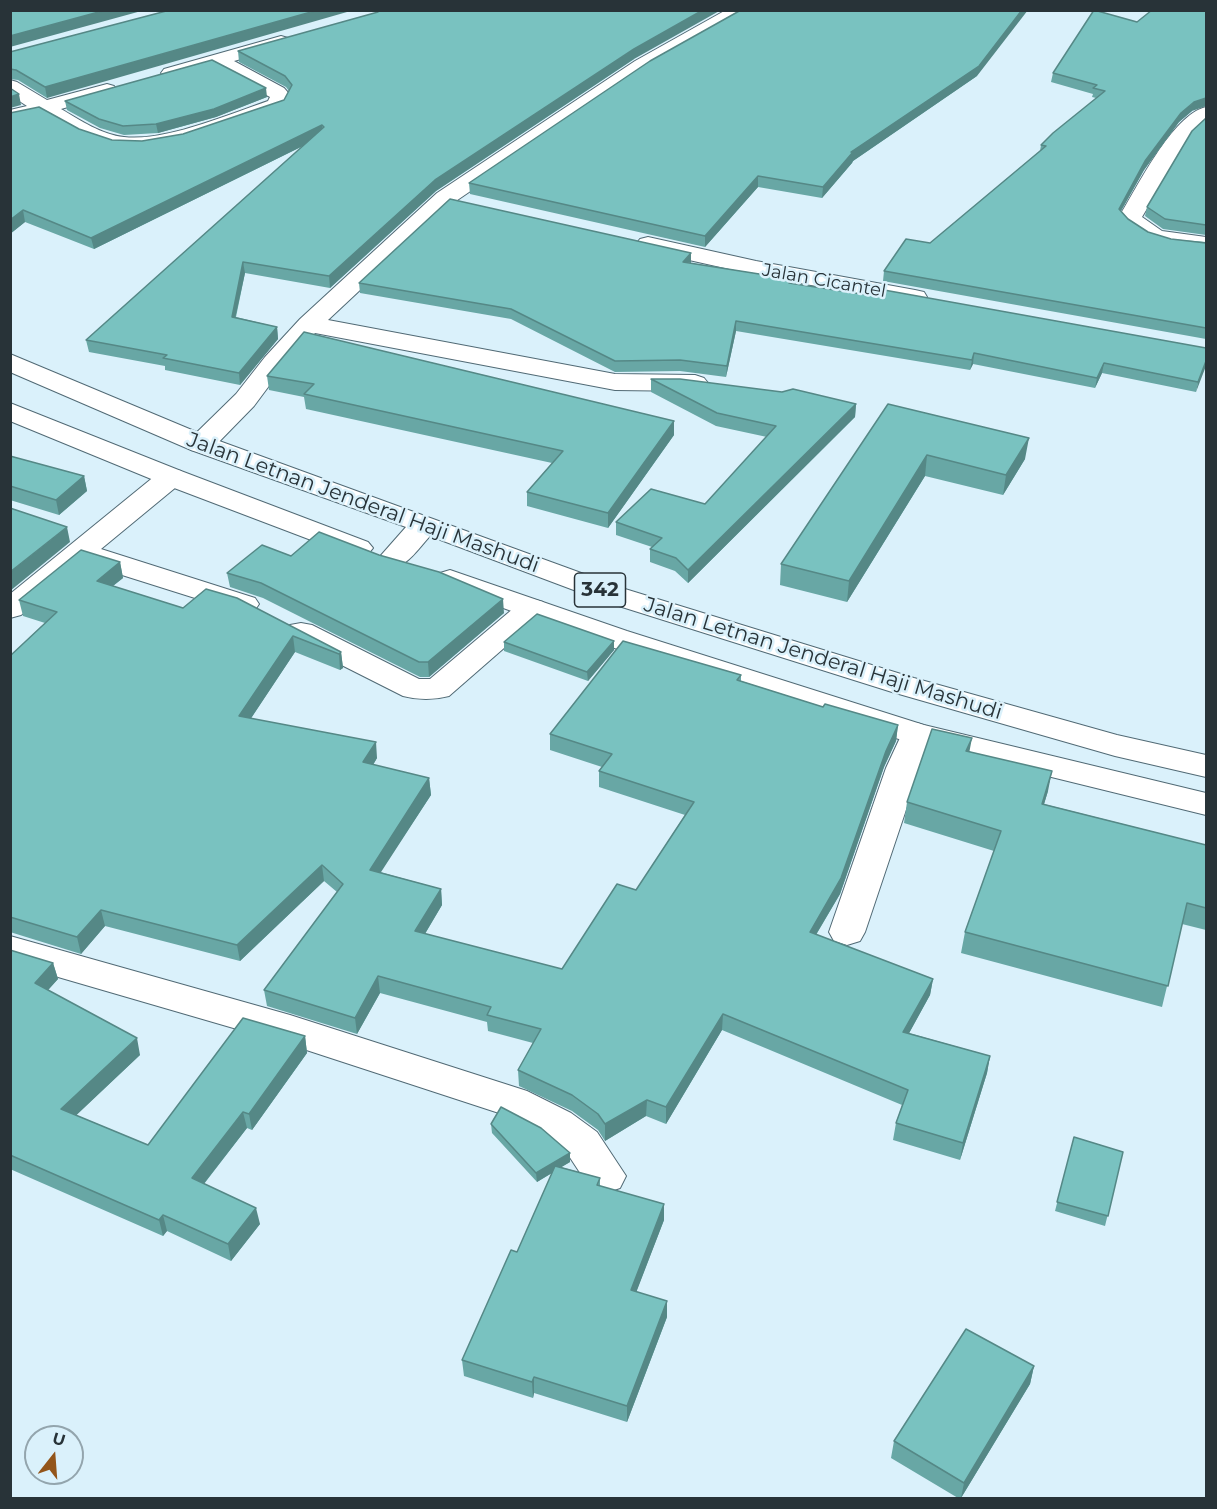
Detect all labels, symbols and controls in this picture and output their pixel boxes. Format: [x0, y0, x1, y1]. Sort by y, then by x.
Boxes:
street label: Jalan Cicantel [760, 259, 888, 303]
street label: Jalan Letnan Jenderal Haji Mashudi [183, 427, 543, 579]
road number: 342 [574, 573, 626, 607]
street label: Jalan Letnan Jenderal Haji Mashudi [641, 592, 1005, 726]
north arrow [24, 1425, 84, 1485]
text: U [50, 1428, 68, 1450]

